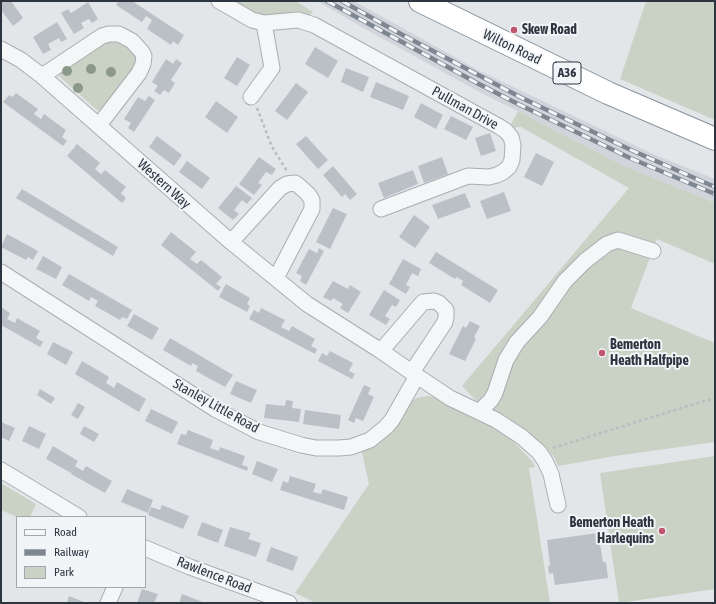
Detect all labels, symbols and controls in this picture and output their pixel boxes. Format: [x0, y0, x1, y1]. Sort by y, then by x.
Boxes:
place label: Skew Road [522, 22, 577, 38]
marker: Skew Road [509, 25, 519, 35]
street label: Wilton Road [480, 26, 544, 68]
road number: A36 [553, 62, 581, 84]
street label: Pullman Drive [429, 83, 501, 133]
street label: Western Way [134, 156, 194, 212]
place label: Bemerton Heath Halfpipe [610, 337, 689, 370]
marker: Bemerton Heath Halfpipe [597, 348, 607, 358]
street label: Stanley Little Road [170, 375, 262, 437]
place label: Bemerton Heath Harlequins [570, 515, 654, 548]
legend [16, 516, 146, 588]
text: Road [54, 525, 77, 539]
marker: Bemerton Heath Harlequins [657, 526, 667, 536]
text: Railway [54, 545, 89, 559]
street label: Rawlence Road [174, 553, 254, 597]
text: Park [54, 565, 74, 579]

